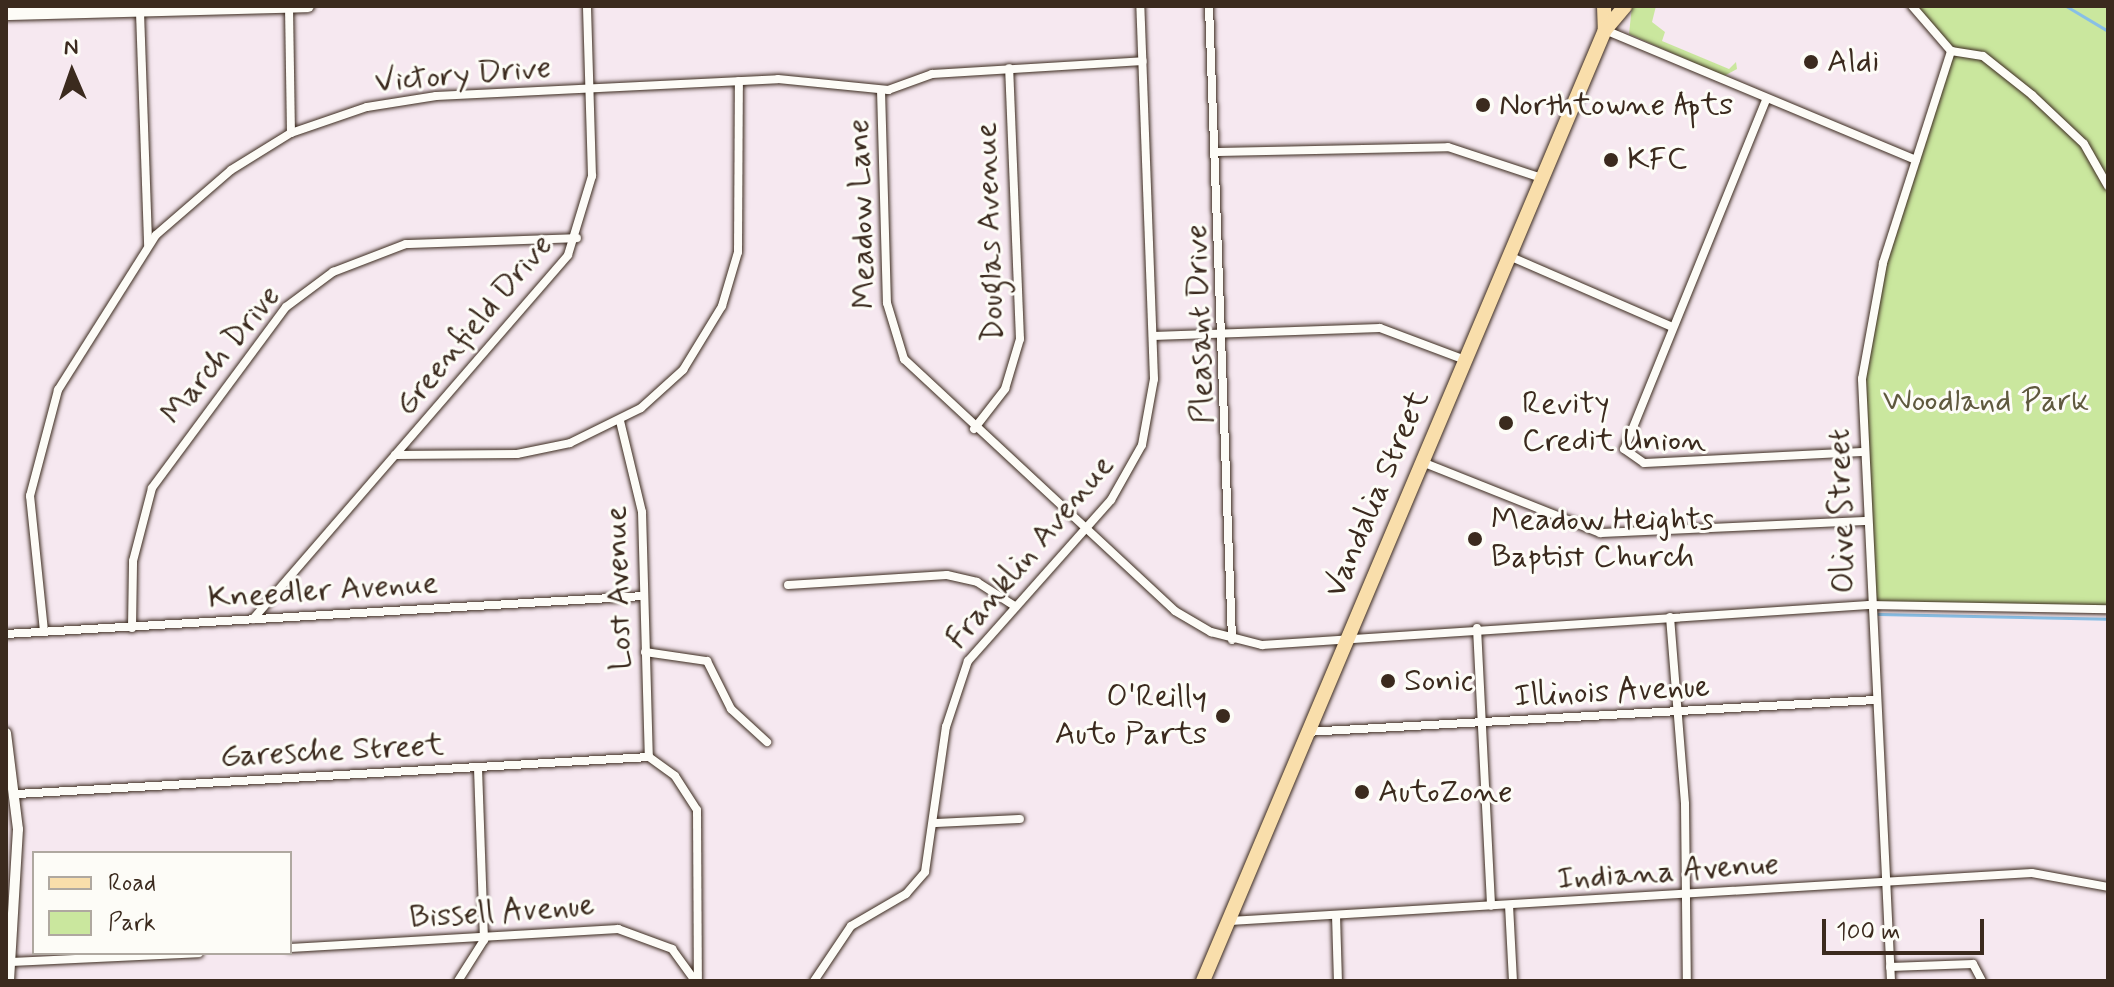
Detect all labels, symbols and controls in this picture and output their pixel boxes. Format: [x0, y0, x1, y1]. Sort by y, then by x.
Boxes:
north arrow [32, 32, 112, 112]
text: N [63, 34, 79, 62]
place label: Aldi [1827, 43, 1879, 81]
street label: Victory Drive [374, 48, 552, 102]
marker: Aldi [1802, 53, 1820, 71]
place label: Northtowne Apts [1499, 86, 1733, 124]
marker: Northtowne Apts [1474, 96, 1492, 114]
street label: Meadow Lane [839, 118, 885, 310]
street label: Douglas Avenue [967, 126, 1013, 338]
place label: KFC [1627, 141, 1687, 179]
marker: KFC [1602, 151, 1620, 169]
street label: Pleasant Drive [1177, 225, 1223, 423]
street label: Greenfield Drive [388, 228, 560, 422]
street label: March Drive [153, 278, 289, 432]
park label: Woodland Park [1886, 382, 2086, 420]
street label: Vandalia Street [1316, 385, 1438, 603]
place label: Revity Credit Union [1522, 386, 1698, 461]
marker: Revity Credit Union [1497, 414, 1515, 432]
street label: Olive Street [1820, 425, 1864, 597]
street label: Franklin Avenue [941, 451, 1119, 653]
place label: Meadow Heights Baptist Church [1491, 502, 1714, 577]
street label: Lost Avenue [597, 505, 641, 671]
marker: Meadow Heights Baptist Church [1466, 530, 1484, 548]
street label: Kneedler Avenue [206, 564, 440, 618]
place label: Sonic [1404, 662, 1473, 700]
street label: Illinois Avenue [1509, 667, 1715, 717]
marker: Sonic [1379, 672, 1397, 690]
place label: O'Reilly Auto Parts [1061, 679, 1207, 754]
marker: O'Reilly Auto Parts [1214, 707, 1232, 725]
street label: Garesche Street [219, 726, 445, 776]
place label: AutoZone [1378, 773, 1513, 811]
marker: AutoZone [1353, 783, 1371, 801]
street label: Indiana Avenue [1554, 845, 1782, 899]
legend [32, 851, 292, 955]
text: Road [108, 868, 156, 899]
street label: Bissell Avenue [404, 886, 600, 938]
scale bar [1826, 903, 1988, 953]
text: Park [108, 908, 156, 939]
text: 100 m [1836, 917, 1900, 948]

